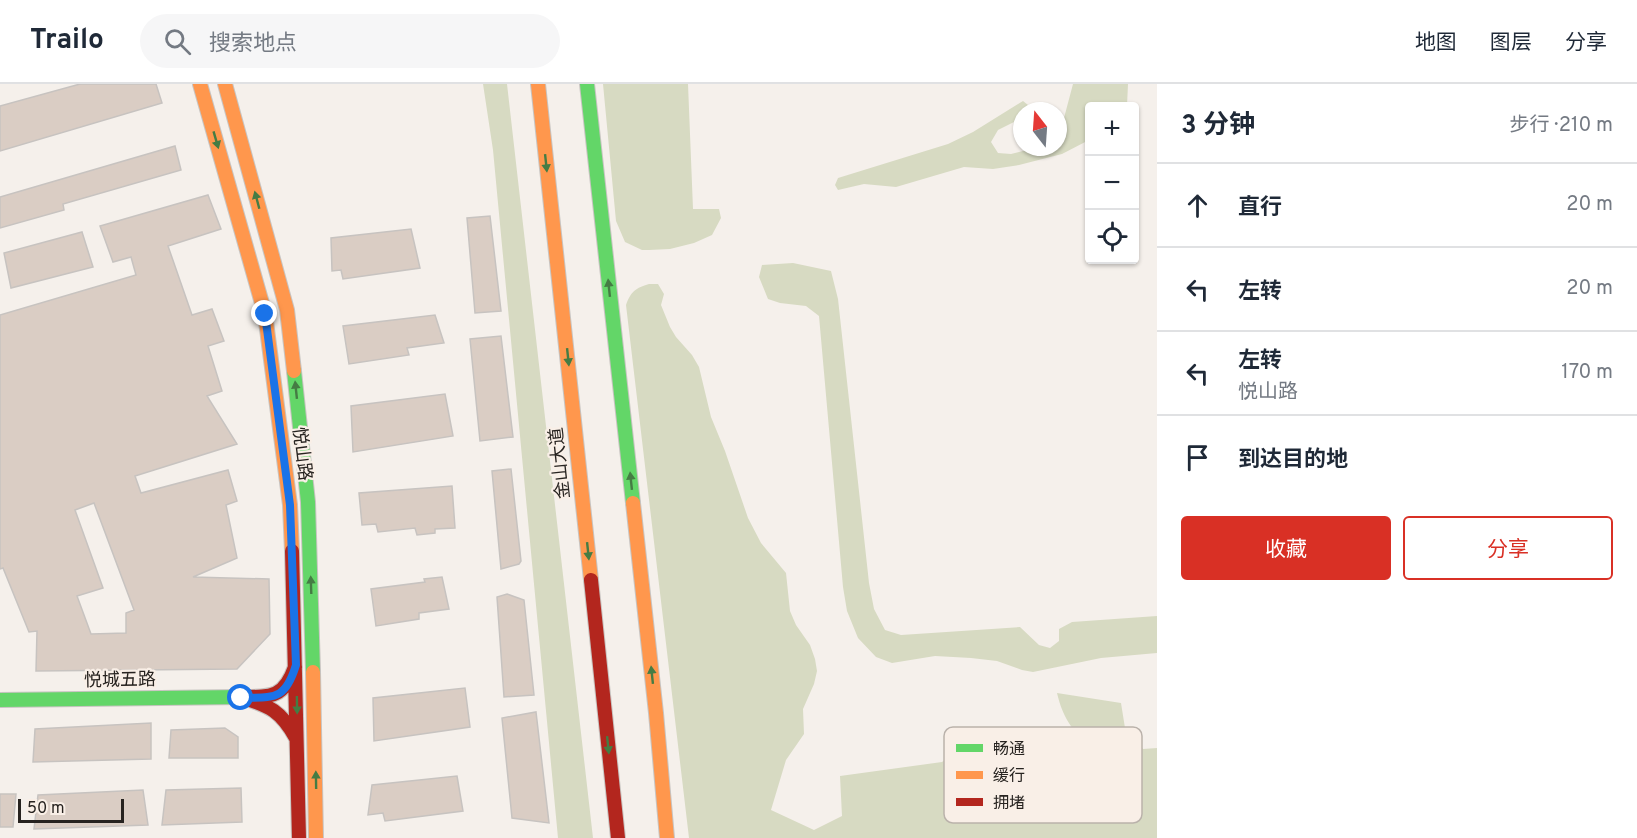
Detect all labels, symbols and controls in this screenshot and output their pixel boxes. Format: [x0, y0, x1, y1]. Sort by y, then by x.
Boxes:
search box [140, 14, 560, 68]
text: Trailo [30, 23, 104, 59]
icon: search [161, 25, 194, 58]
text: 地图 [1415, 30, 1457, 57]
text: 图层 [1490, 30, 1532, 57]
text: 分享 [1565, 30, 1607, 57]
text: 搜索地点 [209, 31, 297, 58]
north arrow [1013, 102, 1067, 156]
map controls [1085, 102, 1139, 264]
button: + [1085, 102, 1139, 156]
text: 3 分钟 [1181, 110, 1255, 143]
text: 步行 · 210 m [1509, 113, 1613, 139]
one-way arrow [212, 131, 221, 149]
one-way arrow [541, 154, 551, 173]
button: − [1085, 156, 1139, 210]
icon: ahead [1181, 189, 1214, 222]
one-way arrow [252, 191, 261, 209]
text: 20 m [1566, 192, 1613, 218]
text: 直行 [1238, 195, 1282, 222]
button: locate [1085, 210, 1139, 264]
icon: left [1181, 273, 1214, 306]
text: 20 m [1566, 276, 1613, 302]
one-way arrow [604, 278, 614, 297]
text: 左转 [1238, 279, 1282, 306]
route end [251, 300, 277, 326]
one-way arrow [563, 347, 572, 366]
text: 左转 [1238, 348, 1282, 375]
icon: left [1181, 357, 1214, 390]
text: 170 m [1561, 360, 1613, 386]
text: 悦山路 [1238, 380, 1298, 406]
one-way arrow [291, 381, 301, 400]
street label: 悦山路 [286, 426, 316, 482]
street label: 金山大道 [546, 426, 576, 500]
icon: arrive [1181, 441, 1214, 474]
text: 到达目的地 [1238, 447, 1348, 474]
one-way arrow [626, 472, 635, 491]
button: 收藏 [1181, 516, 1391, 580]
button: 分享 [1403, 516, 1613, 580]
one-way arrow [583, 541, 593, 560]
one-way arrow [306, 575, 315, 594]
one-way arrow [647, 666, 657, 685]
street label: 悦城五路 [84, 669, 156, 693]
route start [227, 684, 253, 710]
one-way arrow [292, 695, 301, 714]
legend [944, 727, 1142, 823]
one-way arrow [604, 735, 613, 754]
text: 畅通 [993, 740, 1025, 760]
text: 缓行 [993, 767, 1025, 787]
one-way arrow [311, 770, 320, 789]
text: 拥堵 [993, 794, 1025, 814]
scale bar [18, 796, 124, 824]
text: 50 m [27, 799, 65, 819]

